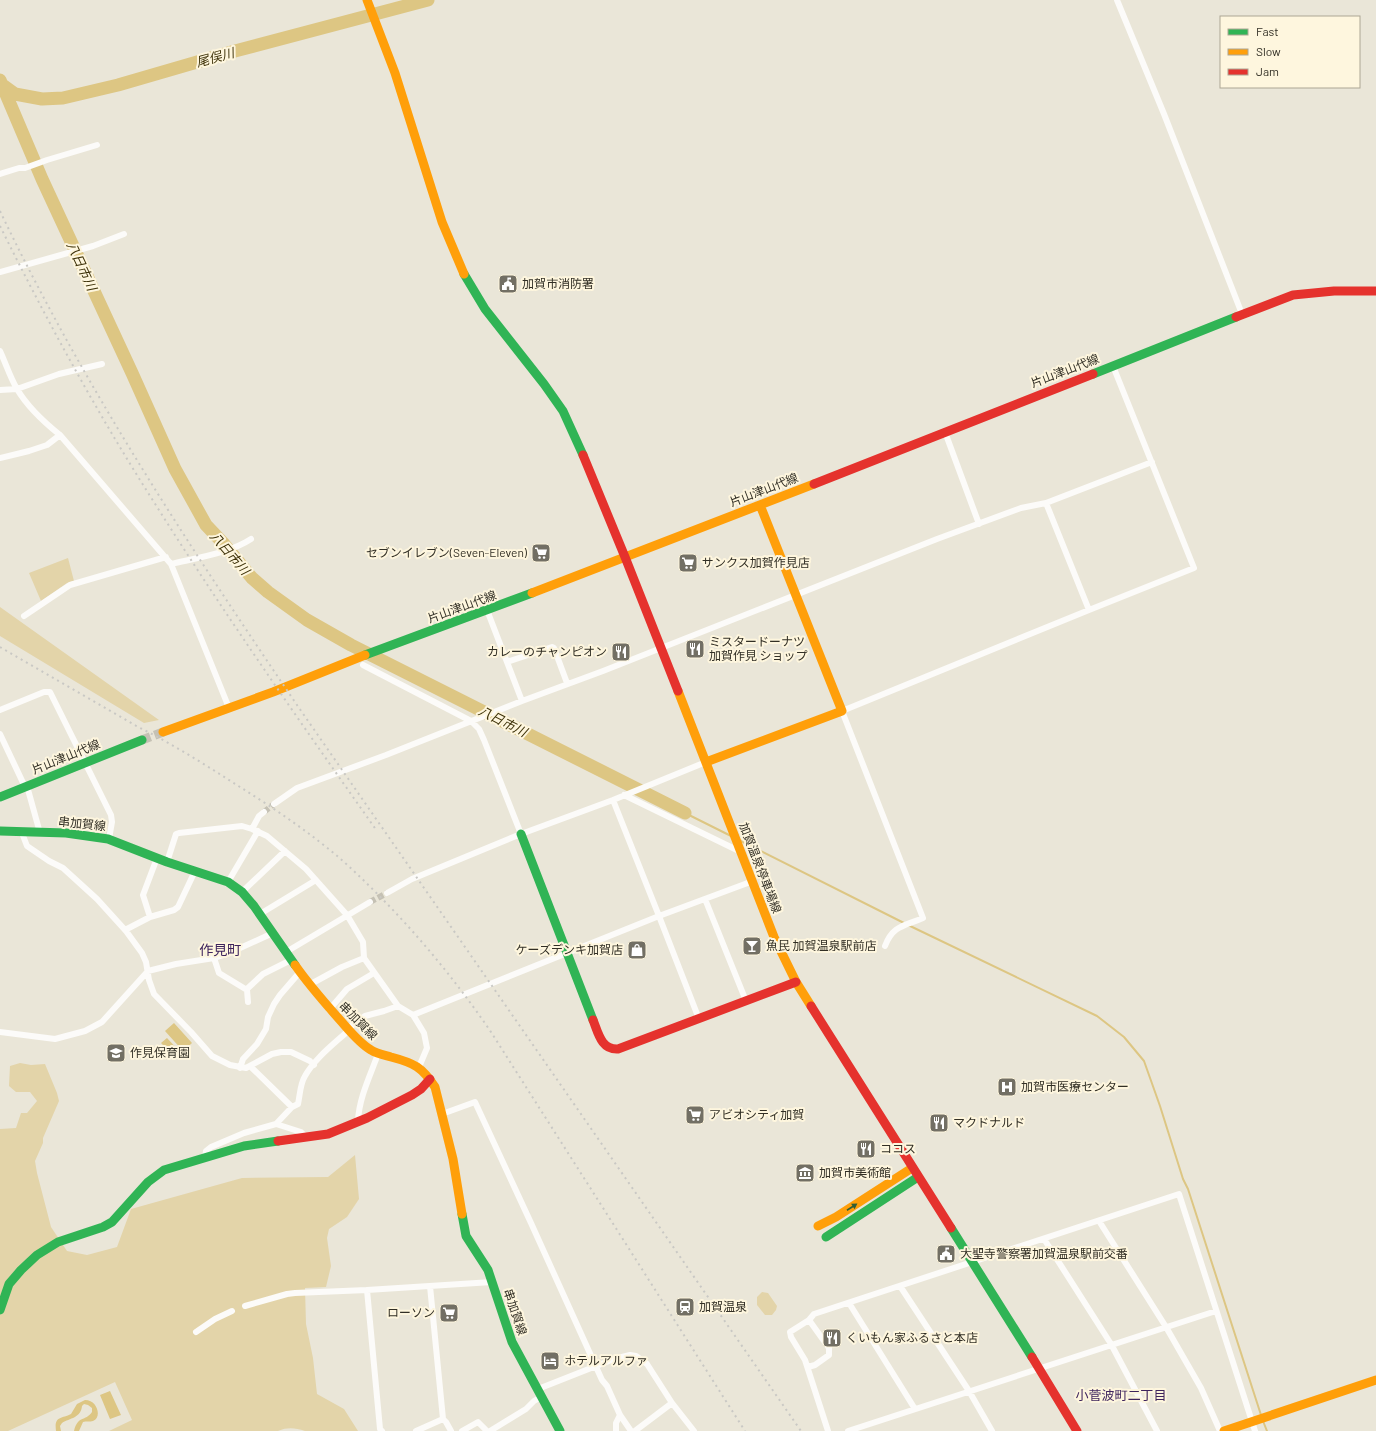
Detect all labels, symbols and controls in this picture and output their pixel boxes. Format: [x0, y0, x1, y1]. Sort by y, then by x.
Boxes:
legend [1220, 16, 1360, 88]
text: Fast [1256, 24, 1279, 38]
water label: 尾俣川 [194, 44, 238, 70]
text: Slow [1256, 44, 1281, 58]
text: Jam [1256, 64, 1279, 78]
water label: 八日市川 [64, 239, 101, 295]
public building icon: 加賀市消防署 [497, 273, 519, 295]
place label: 加賀市消防署 [522, 276, 594, 290]
street label: 片山津山代線 [1029, 351, 1101, 390]
street label: 片山津山代線 [728, 470, 800, 509]
water label: 八日市川 [207, 528, 254, 579]
supermarket icon: セブンイレブン(Seven-Eleven) [530, 542, 552, 564]
place label: セブンイレブン(Seven-Eleven) [366, 545, 528, 559]
supermarket icon: サンクス加賀作見店 [677, 552, 699, 574]
place label: サンクス加賀作見店 [702, 555, 810, 569]
street label: 片山津山代線 [425, 587, 498, 625]
place label: ミスタードーナツ 加賀作見 ショップ [709, 634, 807, 662]
restaurant icon: ミスタードーナツ 加賀作見 ショップ [684, 638, 706, 660]
restaurant icon: カレーのチャンピオン [610, 641, 632, 663]
place label: カレーのチャンピオン [487, 644, 607, 658]
water label: 八日市川 [476, 702, 532, 741]
street label: 片山津山代線 [30, 736, 102, 776]
street label: 串加賀線 [57, 814, 107, 832]
street label: 加賀温泉停車場線 [737, 820, 785, 915]
bar icon: 魚民 加賀温泉駅前店 [741, 935, 763, 957]
place label: 魚民 加賀温泉駅前店 [766, 938, 876, 952]
shop icon: ケーズデンキ加賀店 [626, 939, 648, 961]
district label: 作見町 [199, 941, 241, 958]
place label: ケーズデンキ加賀店 [516, 942, 623, 956]
street label: 串加賀線 [337, 998, 381, 1042]
school or university icon: 作見保育園 [105, 1042, 127, 1064]
place label: 作見保育園 [130, 1045, 190, 1059]
hospital icon: 加賀市医療センター [996, 1076, 1018, 1098]
place label: 加賀市医療センター [1021, 1079, 1129, 1093]
supermarket icon: アビオシティ加賀 [684, 1104, 706, 1126]
place label: アビオシティ加賀 [709, 1107, 804, 1121]
restaurant icon: マクドナルド [928, 1112, 950, 1134]
place label: マクドナルド [953, 1115, 1025, 1129]
restaurant icon: ココス [855, 1138, 877, 1160]
place label: ココス [880, 1141, 916, 1155]
museum icon: 加賀市美術館 [794, 1162, 816, 1184]
place label: 加賀市美術館 [819, 1165, 891, 1179]
one-way arrow [847, 1203, 857, 1211]
public building icon: 大聖寺警察署加賀温泉駅前交番 [935, 1243, 957, 1265]
place label: 大聖寺警察署加賀温泉駅前交番 [960, 1246, 1128, 1260]
street label: 串加賀線 [502, 1287, 530, 1337]
station icon: 加賀温泉 [674, 1296, 696, 1318]
place label: 加賀温泉 [699, 1299, 747, 1313]
supermarket icon: ローソン [438, 1302, 460, 1324]
place label: ローソン [387, 1305, 435, 1319]
restaurant icon: くいもん家ふるさと本店 [821, 1327, 843, 1349]
place label: くいもん家ふるさと本店 [846, 1330, 978, 1344]
hotel icon: ホテルアルファ [539, 1350, 561, 1372]
place label: ホテルアルファ [564, 1353, 648, 1367]
district label: 小菅波町二丁目 [1075, 1387, 1167, 1403]

